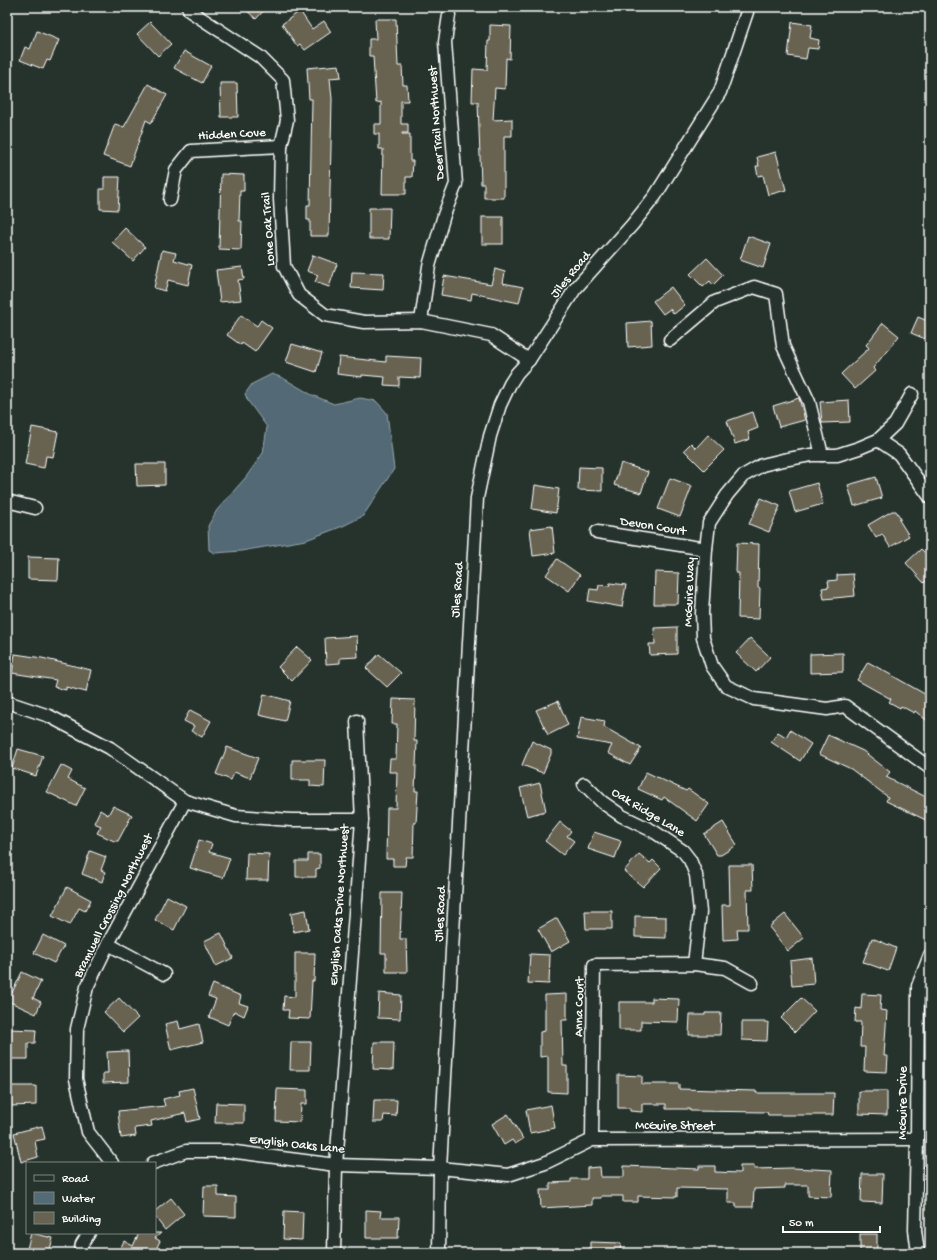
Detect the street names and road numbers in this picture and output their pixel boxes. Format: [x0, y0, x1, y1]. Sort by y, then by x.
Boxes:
street label: Deer Trail Northwest [425, 64, 449, 181]
street label: Hidden Cove [198, 126, 266, 144]
street label: Lone Oak Trail [259, 191, 279, 266]
street label: Jiles Road [548, 248, 595, 301]
street label: Devon Court [618, 514, 689, 540]
street label: McGuire Way [681, 556, 699, 627]
street label: Jiles Road [449, 560, 468, 618]
street label: Oak Ridge Lane [608, 785, 688, 841]
street label: English Oaks Drive Northwest [327, 822, 353, 986]
street label: Bramwell Crossing Northwest [71, 830, 158, 981]
street label: Jiles Road [432, 885, 450, 942]
street label: Anna Court [572, 975, 588, 1037]
street label: McGuire Drive [896, 1066, 911, 1140]
street label: McGuire Street [635, 1119, 716, 1134]
street label: English Oaks Lane [249, 1133, 346, 1157]

